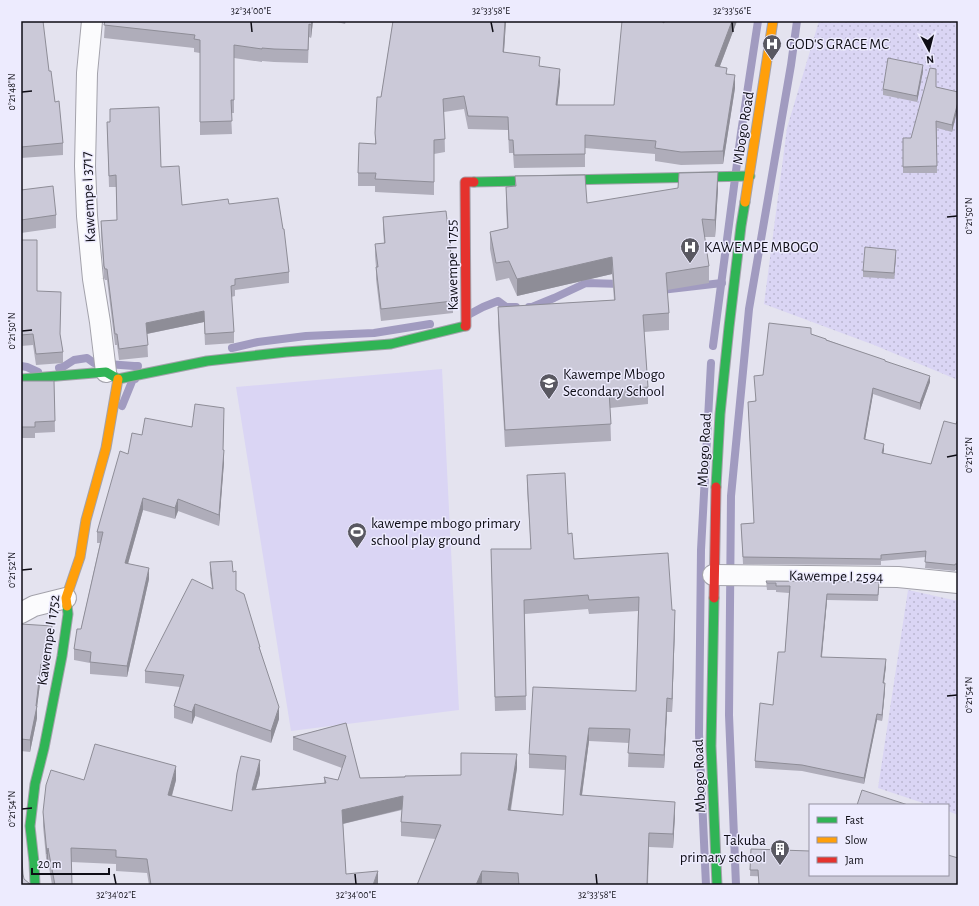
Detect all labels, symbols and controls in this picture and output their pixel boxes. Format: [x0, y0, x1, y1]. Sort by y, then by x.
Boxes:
text: 32°34'00"E [231, 6, 271, 16]
text: 32°33'58"E [472, 6, 510, 16]
text: 32°33'56"E [713, 6, 751, 16]
north arrow [909, 30, 949, 70]
hospital icon: GOD'S GRACE MC [761, 33, 783, 61]
place label: GOD'S GRACE MC [786, 37, 889, 52]
text: N [926, 54, 935, 65]
text: 0°21'48"N [7, 73, 17, 111]
street label: Mbogo Road [730, 90, 757, 166]
street label: Kawempe I 3717 [79, 151, 98, 243]
text: 0°21'50"N [964, 198, 974, 234]
street label: Kawempe I 1755 [444, 219, 461, 311]
hospital icon: KAWEMPE MBOGO [679, 236, 701, 264]
place label: KAWEMPE MBOGO [704, 240, 818, 255]
text: 0°21'50"N [7, 313, 17, 349]
place label: Kawempe Mbogo Secondary School [563, 367, 665, 399]
school or university icon: Kawempe Mbogo Secondary School [538, 372, 560, 400]
street label: Mbogo Road [695, 413, 714, 487]
text: 0°21'52"N [964, 437, 974, 473]
place label: kawempe mbogo primary school play ground [371, 516, 521, 548]
sports icon: kawempe mbogo primary school play ground [346, 521, 368, 549]
text: 0°21'52"N [7, 552, 17, 588]
street label: Kawempe I 2594 [789, 568, 883, 585]
street label: Kawempe I 1752 [35, 593, 62, 686]
text: 0°21'54"N [964, 677, 974, 713]
street label: Mbogo Road [691, 739, 708, 813]
text: 0°21'54"N [7, 791, 17, 827]
legend [809, 804, 949, 876]
text: Fast [845, 814, 864, 826]
place label: Takuba primary school [680, 833, 766, 865]
text: Slow [845, 834, 867, 846]
building icon: Takuba primary school [769, 838, 791, 866]
scale bar [32, 850, 109, 876]
text: Jam [845, 854, 864, 866]
text: 20 m [38, 858, 61, 870]
text: 32°34'02"E [96, 890, 136, 900]
text: 32°34'00"E [336, 890, 376, 900]
text: 32°33'58"E [578, 890, 616, 900]

